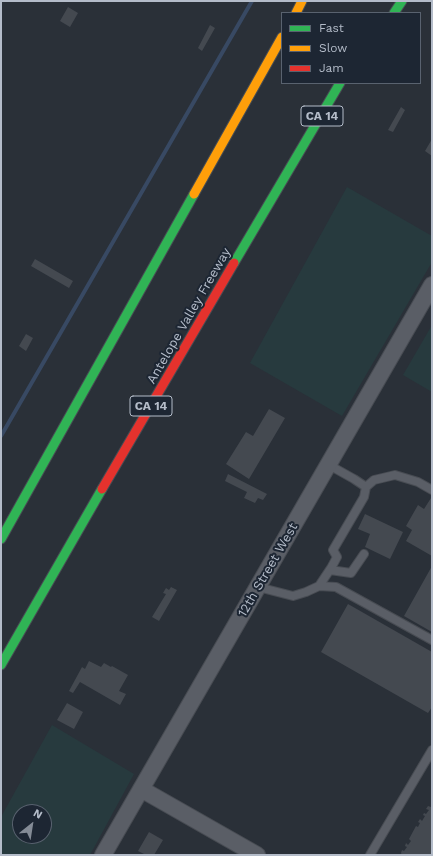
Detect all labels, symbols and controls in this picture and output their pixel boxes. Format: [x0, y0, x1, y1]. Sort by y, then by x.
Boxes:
legend [281, 12, 421, 84]
text: Fast [319, 21, 344, 35]
text: Slow [319, 41, 347, 55]
text: Jam [319, 61, 344, 75]
road number: CA 14 [301, 106, 343, 126]
street label: Antelope Valley Freeway [144, 245, 234, 387]
road number: CA 14 [130, 396, 172, 416]
street label: 12th Street West [235, 520, 301, 620]
north arrow [12, 804, 52, 844]
text: N [31, 806, 45, 822]

